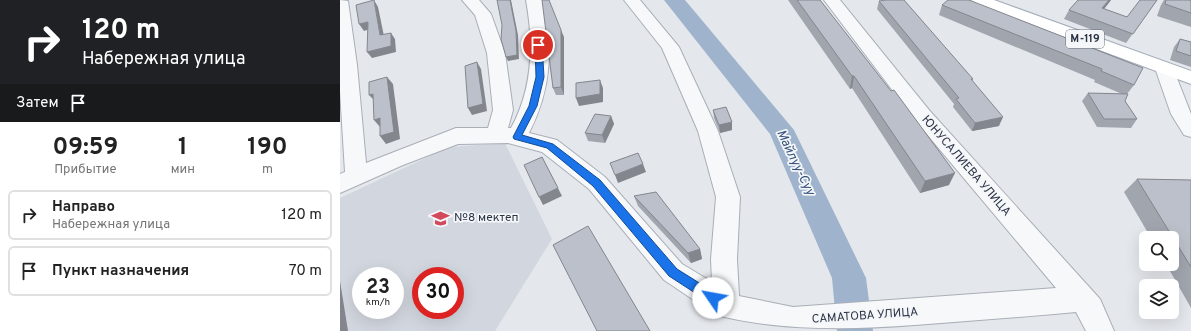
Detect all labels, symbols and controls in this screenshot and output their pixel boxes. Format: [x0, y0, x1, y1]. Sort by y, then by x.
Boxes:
text: 120 m [82, 13, 160, 49]
icon: right [16, 16, 68, 68]
pin [521, 28, 555, 62]
road number: М-119 [1066, 30, 1104, 48]
icon: arrive [527, 34, 549, 56]
text: Набережная улица [82, 48, 245, 71]
icon: arrive [67, 92, 89, 114]
text: Затем [16, 94, 59, 113]
street label: ЮНУСАЛИЕВА УЛИЦА [918, 112, 1014, 220]
water label: Майлуу-Суу [772, 127, 818, 200]
text: 09:59 [52, 133, 118, 163]
text: 1 [178, 133, 188, 163]
text: 190 [247, 133, 288, 163]
text: Прибытие [54, 162, 117, 178]
text: мин [171, 162, 195, 178]
text: m [262, 162, 273, 178]
text: Направо [52, 198, 115, 217]
icon: right [18, 204, 40, 226]
text: 120 m [281, 206, 322, 225]
school or university icon: №8 мектеп [431, 208, 451, 228]
place label: №8 мектеп [454, 210, 519, 226]
text: Набережная улица [52, 217, 170, 233]
map controls [1139, 231, 1179, 319]
button: search [1139, 231, 1179, 271]
icon: arrive [18, 260, 40, 282]
text: Пункт назначения [52, 262, 189, 281]
text: 70 m [289, 262, 322, 281]
speed limit sign: 30 [412, 267, 464, 319]
text: 23 [366, 275, 390, 301]
position arrow [692, 277, 734, 319]
button: layers [1139, 279, 1179, 319]
text: km/h [366, 296, 390, 309]
street label: САМАТОВА УЛИЦА [811, 304, 919, 328]

